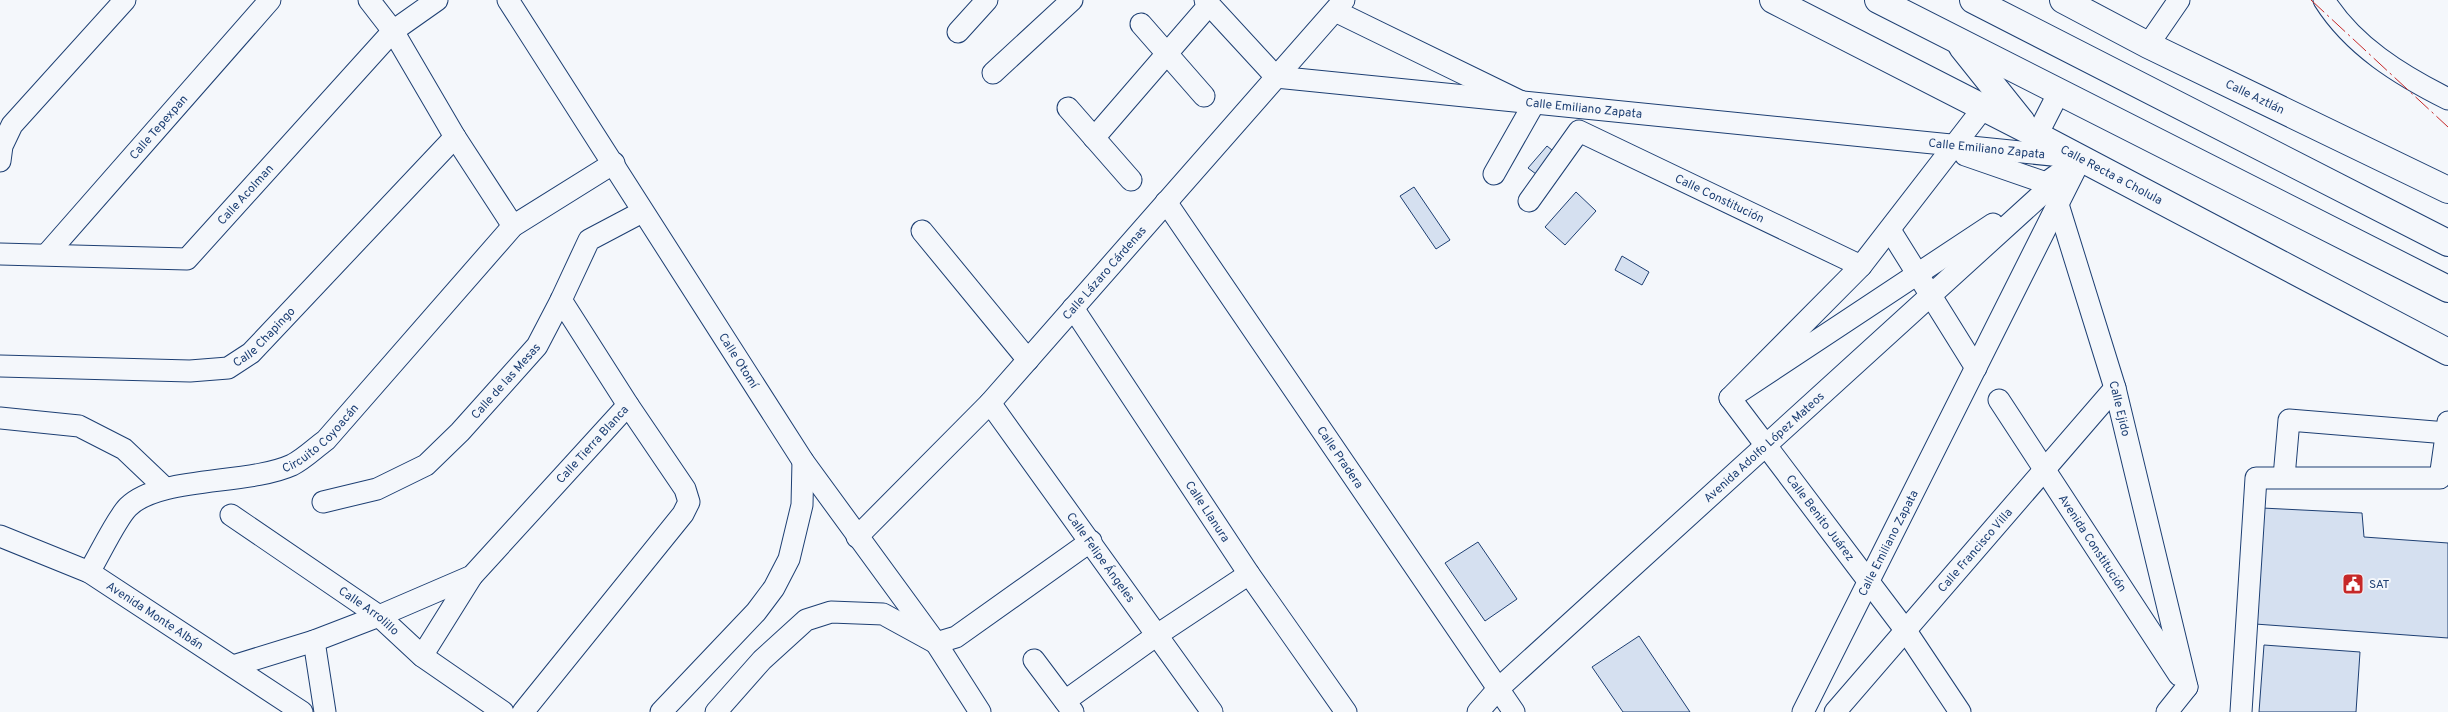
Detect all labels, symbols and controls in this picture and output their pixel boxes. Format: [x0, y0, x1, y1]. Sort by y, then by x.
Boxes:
street label: Calle Aztlán [2222, 76, 2287, 119]
street label: Calle Tepexpan [126, 92, 192, 163]
street label: Calle Emiliano Zapata [1524, 95, 1643, 123]
street label: Calle Emiliano Zapata [1927, 136, 2046, 163]
street label: Calle Recta a Cholula [2057, 142, 2165, 209]
street label: Calle Acolman [214, 161, 278, 229]
street label: Calle Constitución [1672, 171, 1767, 227]
street label: Calle Lázaro Cárdenas [1060, 223, 1151, 324]
street label: Calle Chapingo [230, 304, 300, 372]
street label: Calle Otomí [714, 330, 762, 393]
street label: Calle de las Mesas [468, 340, 545, 423]
street label: Calle Ejido [2104, 379, 2133, 438]
street label: Avenida Adolfo López Mateos [1701, 389, 1828, 507]
street label: Circuito Coyoacán [280, 401, 363, 477]
street label: Calle Tierra Blanca [553, 402, 633, 487]
street label: Calle Pradera [1312, 423, 1366, 492]
street label: Calle Benito Juárez [1782, 472, 1857, 565]
street label: Calle Llanura [1181, 478, 1233, 546]
street label: Calle Emiliano Zapata [1855, 488, 1923, 599]
street label: Avenida Constitución [2054, 492, 2130, 596]
street label: Calle Francisco Villa [1935, 505, 2017, 596]
street label: Calle Felipe Ángeles [1062, 510, 1138, 606]
public building icon: SAT [2341, 572, 2365, 596]
place label: SAT [2369, 577, 2390, 593]
street label: Avenida Monte Albán [103, 578, 206, 654]
street label: Calle Arrolillo [335, 584, 402, 640]

